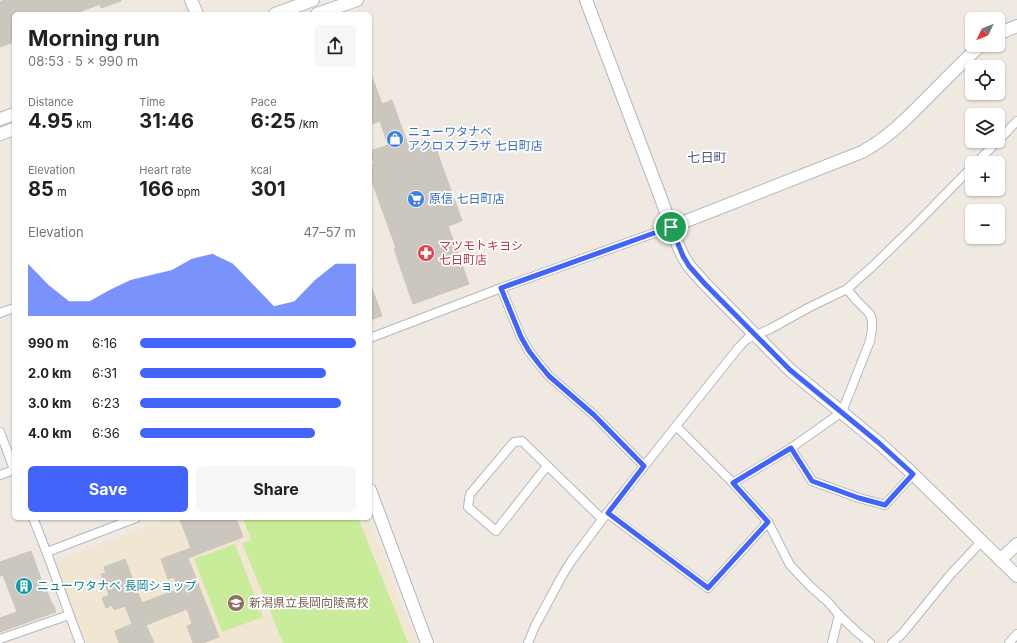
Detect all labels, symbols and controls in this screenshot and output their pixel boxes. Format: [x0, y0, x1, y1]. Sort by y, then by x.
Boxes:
north arrow [965, 12, 1005, 52]
map controls [965, 12, 1005, 244]
text: Morning run [28, 25, 160, 51]
button: share [314, 25, 356, 67]
text: 08:53 · 5 × 990 m [28, 53, 138, 69]
button: locate [965, 60, 1005, 100]
text: Distance [28, 95, 73, 109]
text: Time [139, 95, 165, 109]
text: Pace [251, 95, 277, 109]
button: layers [965, 108, 1005, 148]
text: 4.95 [28, 109, 73, 133]
text: 31:46 [139, 109, 194, 133]
text: 6:25 [251, 109, 296, 133]
text: km [73, 117, 92, 131]
text: /km [296, 117, 318, 131]
place label: ニューワタナベ アクロスプラザ 七日町店 [408, 124, 543, 153]
shop icon: ニューワタナベ アクロスプラザ 七日町店 [385, 129, 405, 149]
district label: 七日町 [687, 149, 727, 165]
button: + [965, 156, 1005, 196]
text: Elevation [28, 163, 75, 177]
text: Heart rate [139, 163, 191, 177]
text: kcal [251, 163, 272, 177]
text: 85 [28, 177, 54, 201]
text: 166 [139, 177, 174, 201]
text: 301 [251, 177, 286, 201]
text: m [54, 185, 67, 199]
text: bpm [174, 185, 200, 199]
supermarket icon: 原信 七日町店 [406, 189, 426, 209]
place label: 原信 七日町店 [429, 191, 504, 206]
button: − [965, 204, 1005, 244]
pin [654, 210, 688, 244]
icon: arrive [660, 216, 682, 238]
text: Elevation [28, 224, 84, 240]
text: 47–57 m [303, 224, 356, 240]
place label: マツモトキヨシ 七日町店 [439, 238, 523, 267]
pharmacy icon: マツモトキヨシ 七日町店 [416, 243, 436, 263]
text: 990 m [28, 335, 69, 351]
text: 6:16 [92, 335, 117, 351]
text: 2.0 km [28, 365, 71, 381]
text: 6:31 [92, 365, 117, 381]
text: 3.0 km [28, 395, 71, 411]
text: 6:23 [92, 395, 120, 411]
text: 4.0 km [28, 425, 72, 441]
text: 6:36 [92, 425, 120, 441]
button: Save [28, 466, 188, 512]
button: Share [196, 466, 356, 512]
building icon: ニューワタナベ 長岡ショップ [14, 576, 34, 596]
place label: ニューワタナベ 長岡ショップ [37, 578, 196, 593]
school or university icon: 新潟県立長岡向陵高校 [226, 593, 246, 613]
place label: 新潟県立長岡向陵高校 [249, 595, 369, 610]

